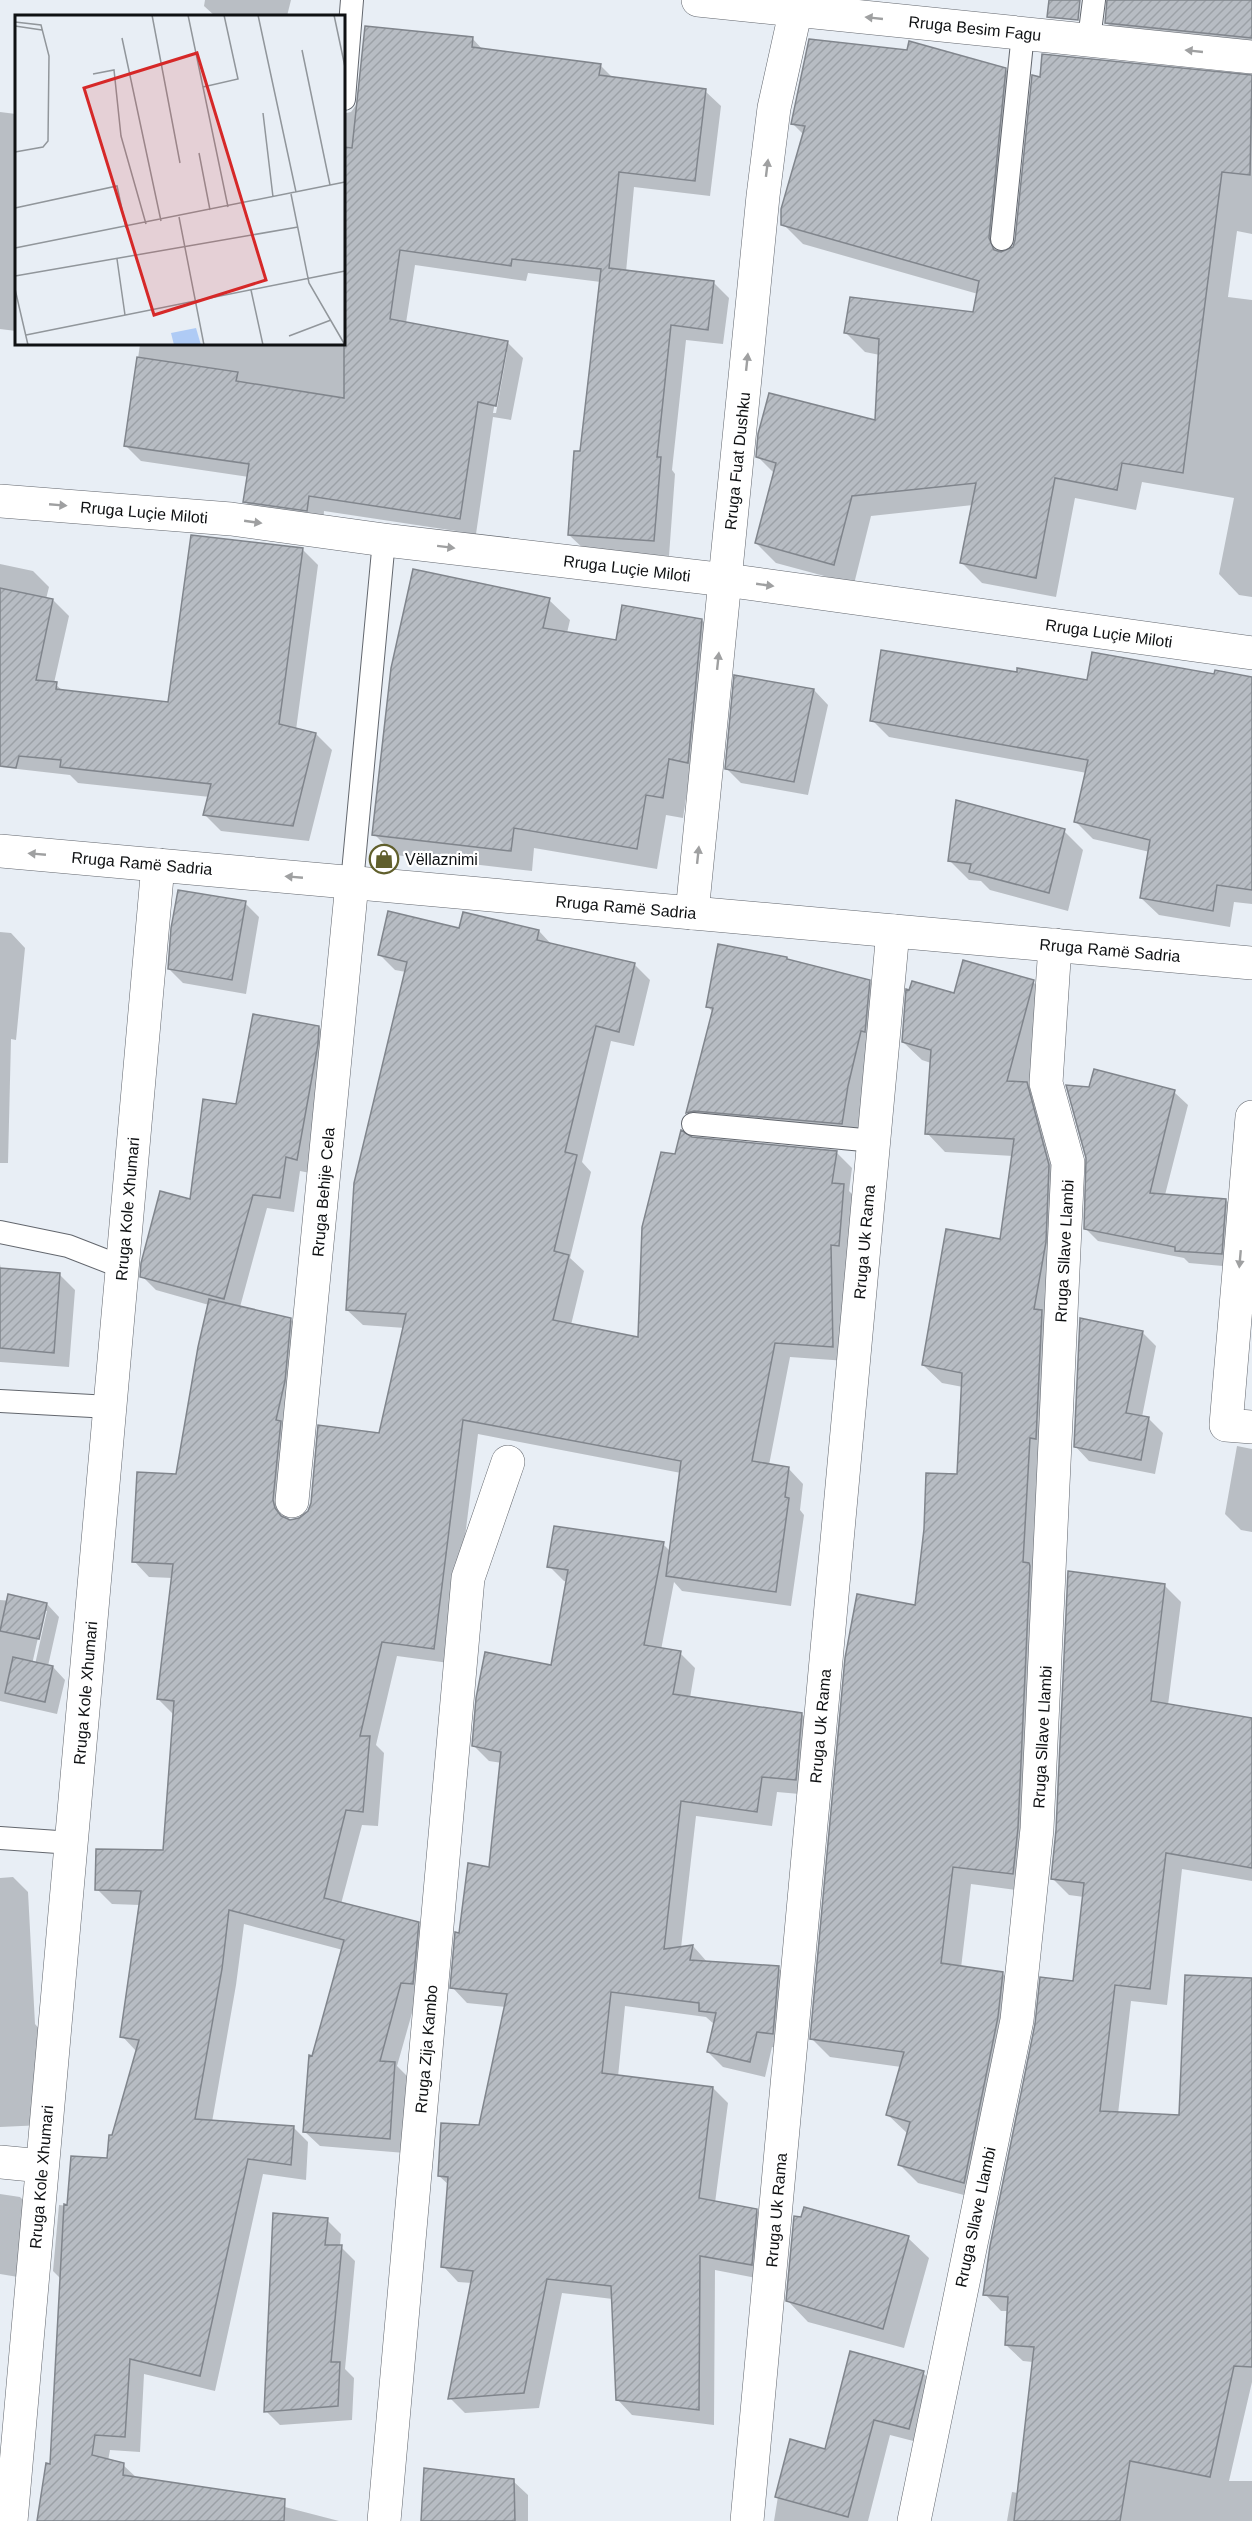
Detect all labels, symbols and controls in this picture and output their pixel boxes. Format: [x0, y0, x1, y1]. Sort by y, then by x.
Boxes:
one-way arrow [865, 13, 884, 23]
street label: Rruga Besim Fagu [908, 13, 1042, 44]
inset map [15, 15, 345, 345]
one-way arrow [1184, 46, 1203, 55]
one-way arrow [762, 159, 771, 178]
one-way arrow [742, 353, 752, 372]
street label: Rruga Fuat Dushku [722, 391, 753, 531]
street label: Rruga Luçie Miloti [79, 498, 208, 527]
one-way arrow [49, 501, 68, 510]
one-way arrow [243, 518, 262, 527]
one-way arrow [436, 543, 455, 552]
street label: Rruga Luçie Miloti [562, 552, 692, 585]
one-way arrow [755, 580, 774, 590]
street label: Rruga Luçie Miloti [1044, 616, 1174, 651]
one-way arrow [713, 651, 723, 670]
shop icon: Vëllaznimi [368, 843, 400, 875]
one-way arrow [693, 846, 703, 865]
one-way arrow [28, 849, 47, 859]
street label: Rruga Ramë Sadria [71, 849, 213, 878]
place label: Vëllaznimi [405, 851, 478, 868]
one-way arrow [285, 872, 304, 882]
street label: Rruga Ramë Sadria [555, 893, 697, 922]
street label: Rruga Ramë Sadria [1039, 936, 1181, 965]
street label: Rruga Behije Cela [309, 1127, 338, 1257]
street label: Rruga Kole Xhumari [113, 1137, 142, 1282]
street label: Rruga Sllave Llambi [1052, 1179, 1077, 1323]
street label: Rruga Uk Rama [851, 1184, 878, 1300]
one-way arrow [1235, 1249, 1245, 1268]
street label: Rruga Kole Xhumari [71, 1621, 100, 1766]
street label: Rruga Sllave Llambi [1030, 1665, 1055, 1809]
street label: Rruga Uk Rama [807, 1668, 834, 1784]
street label: Rruga Zija Kambo [412, 1984, 441, 2114]
street label: Rruga Kole Xhumari [27, 2105, 56, 2250]
street label: Rruga Sllave Llambi [952, 2145, 999, 2289]
street label: Rruga Uk Rama [763, 2152, 790, 2268]

